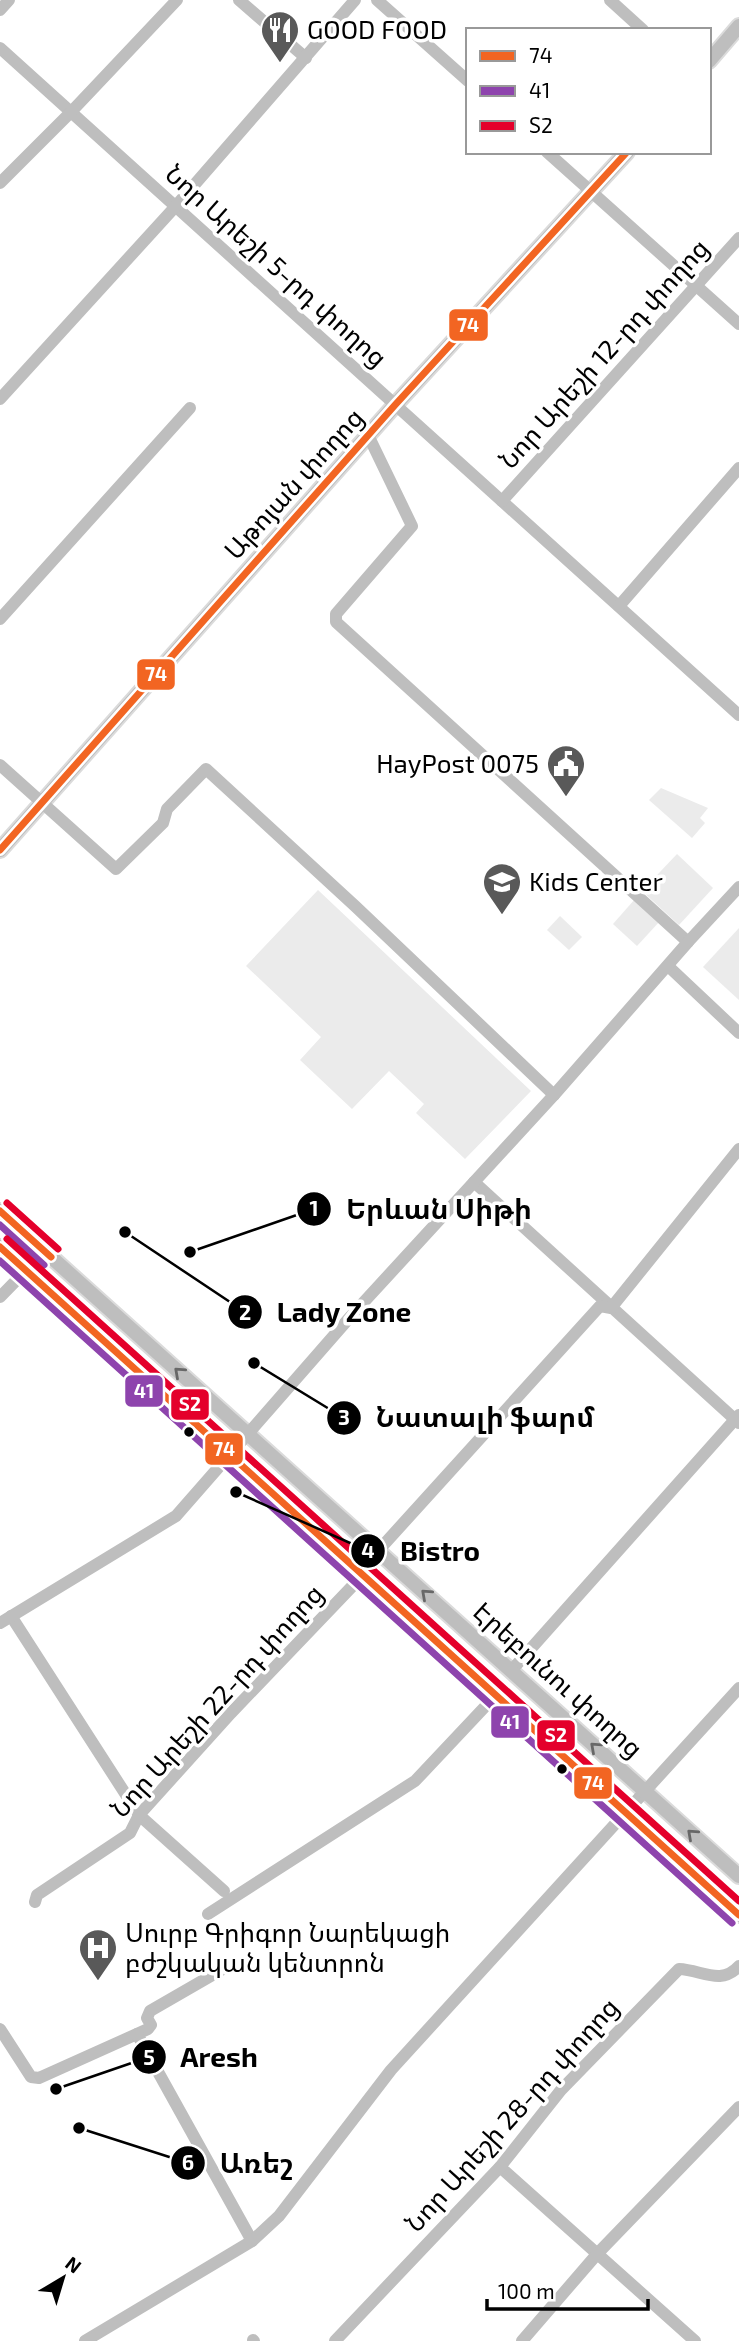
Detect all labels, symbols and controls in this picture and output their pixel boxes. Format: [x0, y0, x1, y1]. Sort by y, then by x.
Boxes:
restaurant icon: GOOD FOOD [259, 9, 301, 64]
place label: GOOD FOOD [307, 13, 447, 44]
legend [466, 28, 711, 154]
text: 74 [529, 42, 553, 67]
text: 41 [529, 77, 550, 102]
text: Տ2 [529, 112, 553, 137]
street label: Նոր Արեշի 5-րդ փողոց [159, 157, 394, 373]
street label: Նոր Արեշի 12-րդ փողոց [492, 232, 715, 475]
line badge: 74 [448, 308, 489, 342]
text: 74 [457, 313, 479, 336]
street label: Աթոյան փողոց [217, 401, 370, 566]
line badge: 74 [136, 658, 176, 691]
text: 74 [145, 662, 167, 685]
public building icon: HayPost 0075 [545, 743, 587, 798]
place label: HayPost 0075 [376, 747, 539, 778]
school or university icon: Kids Center [481, 861, 523, 916]
place label: Kids Center [529, 865, 663, 896]
callout: Երևան Սիթի [296, 1184, 546, 1233]
text: Երևան Սիթի [346, 1191, 532, 1226]
text: 1 [309, 1195, 319, 1220]
callout: Lady Zone [227, 1288, 425, 1337]
text: Lady Zone [277, 1294, 411, 1328]
text: 2 [239, 1299, 251, 1324]
one-way arrow [174, 1368, 187, 1380]
line badge: 41 [124, 1374, 164, 1408]
text: 41 [134, 1379, 154, 1402]
line badge: Տ2 [170, 1388, 210, 1421]
text: Տ2 [179, 1392, 201, 1415]
callout: Նատալի ֆարմ [327, 1393, 609, 1442]
text: Նատալի ֆարմ [376, 1399, 595, 1434]
text: 3 [338, 1404, 350, 1429]
unlabelled marker [182, 1425, 196, 1439]
line badge: 74 [204, 1432, 244, 1466]
text: 74 [213, 1437, 235, 1460]
callout: Bistro [351, 1527, 494, 1576]
text: Bistro [400, 1533, 480, 1567]
text: 4 [361, 1537, 375, 1562]
street label: Նոր Արեշի 22-րդ փողոց [103, 1577, 329, 1823]
one-way arrow [421, 1590, 434, 1603]
street label: Էրեբունու փողոց [467, 1595, 650, 1764]
line badge: 41 [490, 1705, 530, 1739]
text: 41 [500, 1710, 520, 1733]
line badge: Տ2 [536, 1719, 576, 1752]
text: Տ2 [545, 1723, 567, 1746]
one-way arrow [590, 1742, 603, 1755]
unlabelled marker [555, 1762, 569, 1776]
line badge: 74 [573, 1766, 613, 1800]
text: 74 [582, 1771, 604, 1794]
one-way arrow [688, 1830, 701, 1842]
place label: Սուրբ Գրիգոր Նարեկացի բժշկական կենտրոն [125, 1916, 450, 1978]
hospital icon: Սուրբ Գրիգոր Նարեկացի բժշկական կենտրոն [77, 1927, 119, 1982]
street label: Նոր Արեշի 28-րդ փողոց [398, 1991, 625, 2238]
callout: Aresh [131, 2033, 272, 2082]
text: Aresh [180, 2039, 258, 2073]
text: 5 [143, 2044, 155, 2069]
callout: Առեշ [170, 2139, 306, 2188]
text: Առեշ [220, 2145, 292, 2180]
text: 6 [182, 2149, 194, 2174]
north arrow [28, 2243, 98, 2313]
text: N [61, 2251, 86, 2277]
scale bar [487, 2268, 648, 2312]
text: 100 m [498, 2278, 555, 2303]

